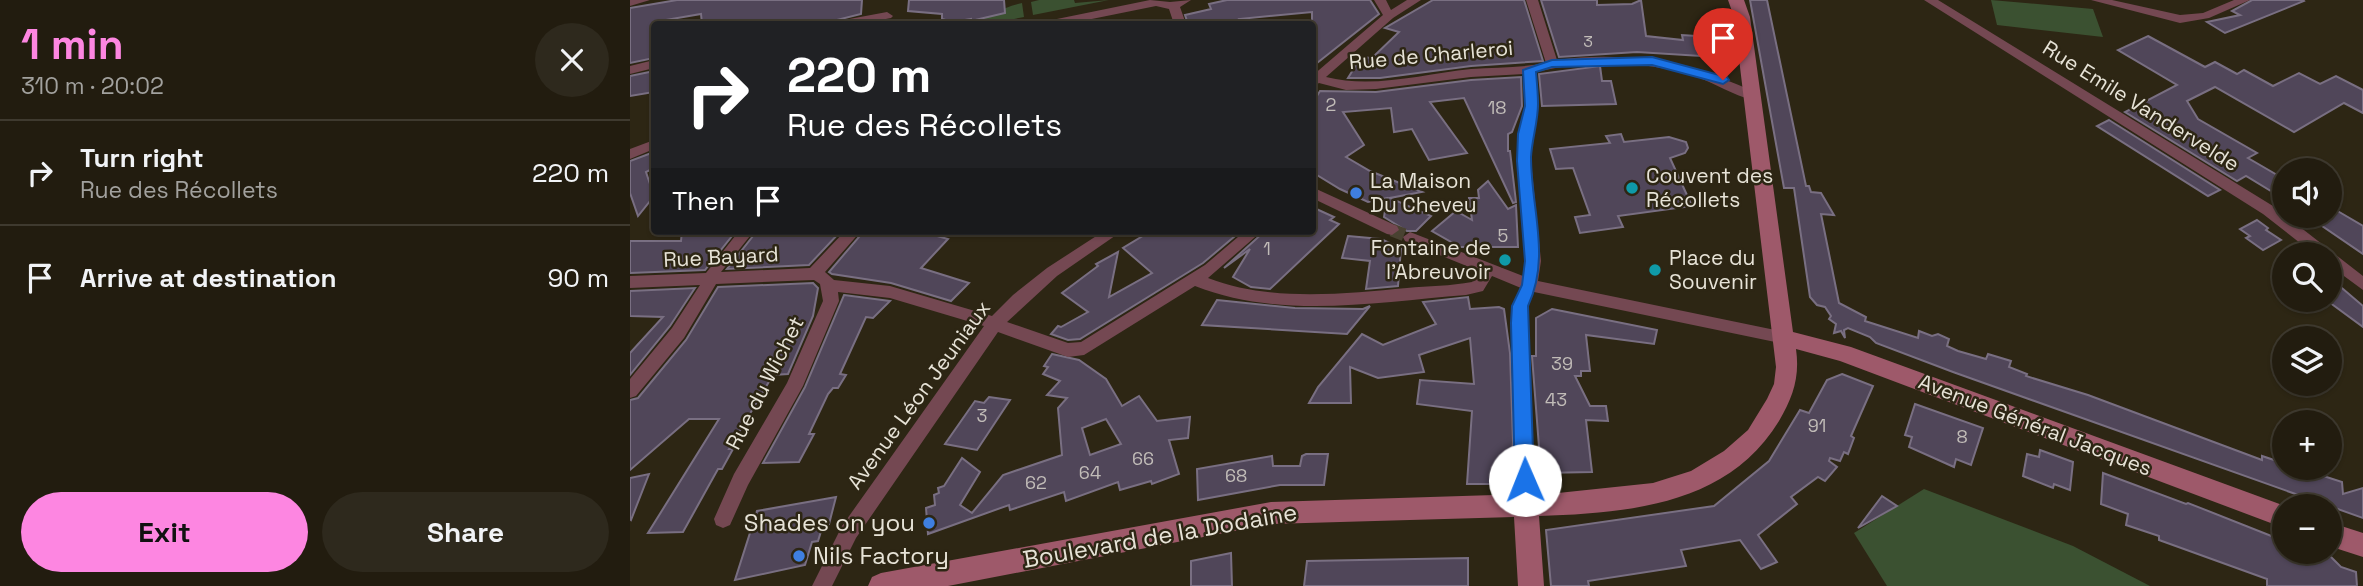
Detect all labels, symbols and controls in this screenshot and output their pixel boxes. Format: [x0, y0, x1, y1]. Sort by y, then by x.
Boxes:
pin [1693, 8, 1753, 80]
text: 1 min [21, 18, 124, 71]
icon: arrive [1704, 19, 1742, 57]
button: close [535, 23, 609, 97]
house number: 3 [1583, 31, 1593, 52]
street label: Rue de Charleroi [1348, 34, 1514, 75]
street label: Rue Emile Vandervelde [2038, 34, 2245, 177]
text: 220 m [787, 44, 931, 106]
icon: right [672, 49, 763, 140]
text: 310 m · 20:02 [21, 71, 164, 101]
house number: 2 [1326, 93, 1336, 116]
house number: 18 [1488, 96, 1506, 119]
text: Rue des Récollets [787, 105, 1062, 145]
text: Turn right [80, 141, 204, 175]
icon: right [21, 154, 59, 192]
text: 220 m [532, 156, 609, 190]
map controls [2272, 158, 2342, 564]
button: sound [2272, 158, 2342, 228]
place label: Couvent des Récollets [1646, 162, 1773, 213]
place label: La Maison Du Cheveu [1370, 167, 1477, 218]
text: Rue des Récollets [80, 175, 278, 205]
marker: Couvent des Récollets [1624, 180, 1640, 196]
icon: arrive [749, 182, 787, 220]
text: Then [672, 184, 735, 218]
marker: La Maison Du Cheveu [1348, 185, 1364, 201]
house number: 5 [1498, 224, 1508, 247]
place label: Fontaine de l'Abreuvoir [1371, 234, 1491, 285]
house number: 1 [1263, 237, 1271, 260]
street label: Rue Bayard [663, 240, 779, 273]
button: search [2272, 242, 2342, 312]
place label: Place du Souvenir [1669, 244, 1757, 295]
marker: Fontaine de l'Abreuvoir [1497, 252, 1513, 268]
icon: arrive [21, 259, 59, 297]
text: Arrive at destination [80, 261, 337, 295]
text: 90 m [547, 261, 609, 295]
marker: Place du Souvenir [1647, 262, 1663, 278]
street label: Avenue Léon Jeuniaux [841, 295, 996, 494]
street label: Rue du Wichet [719, 312, 810, 454]
button: layers [2272, 326, 2342, 396]
house number: 39 [1551, 352, 1573, 375]
street label: Avenue Général Jacques [1915, 368, 2156, 481]
house number: 43 [1545, 388, 1567, 411]
house number: 3 [977, 404, 987, 427]
button: + [2272, 410, 2342, 480]
house number: 91 [1808, 414, 1826, 437]
house number: 8 [1956, 425, 1968, 448]
position arrow [1488, 443, 1562, 517]
house number: 66 [1132, 447, 1154, 470]
house number: 64 [1079, 461, 1101, 484]
house number: 68 [1225, 464, 1247, 487]
house number: 62 [1025, 471, 1047, 494]
button: Exit [21, 492, 308, 572]
button: Share [322, 492, 609, 572]
button: − [2272, 494, 2342, 564]
street label: Boulevard de la Dodaine [1020, 496, 1300, 575]
place label: Shades on you [744, 507, 915, 538]
marker: Shades on you [921, 515, 937, 531]
place label: Nils Factory [813, 540, 949, 571]
marker: Nils Factory [791, 548, 807, 564]

